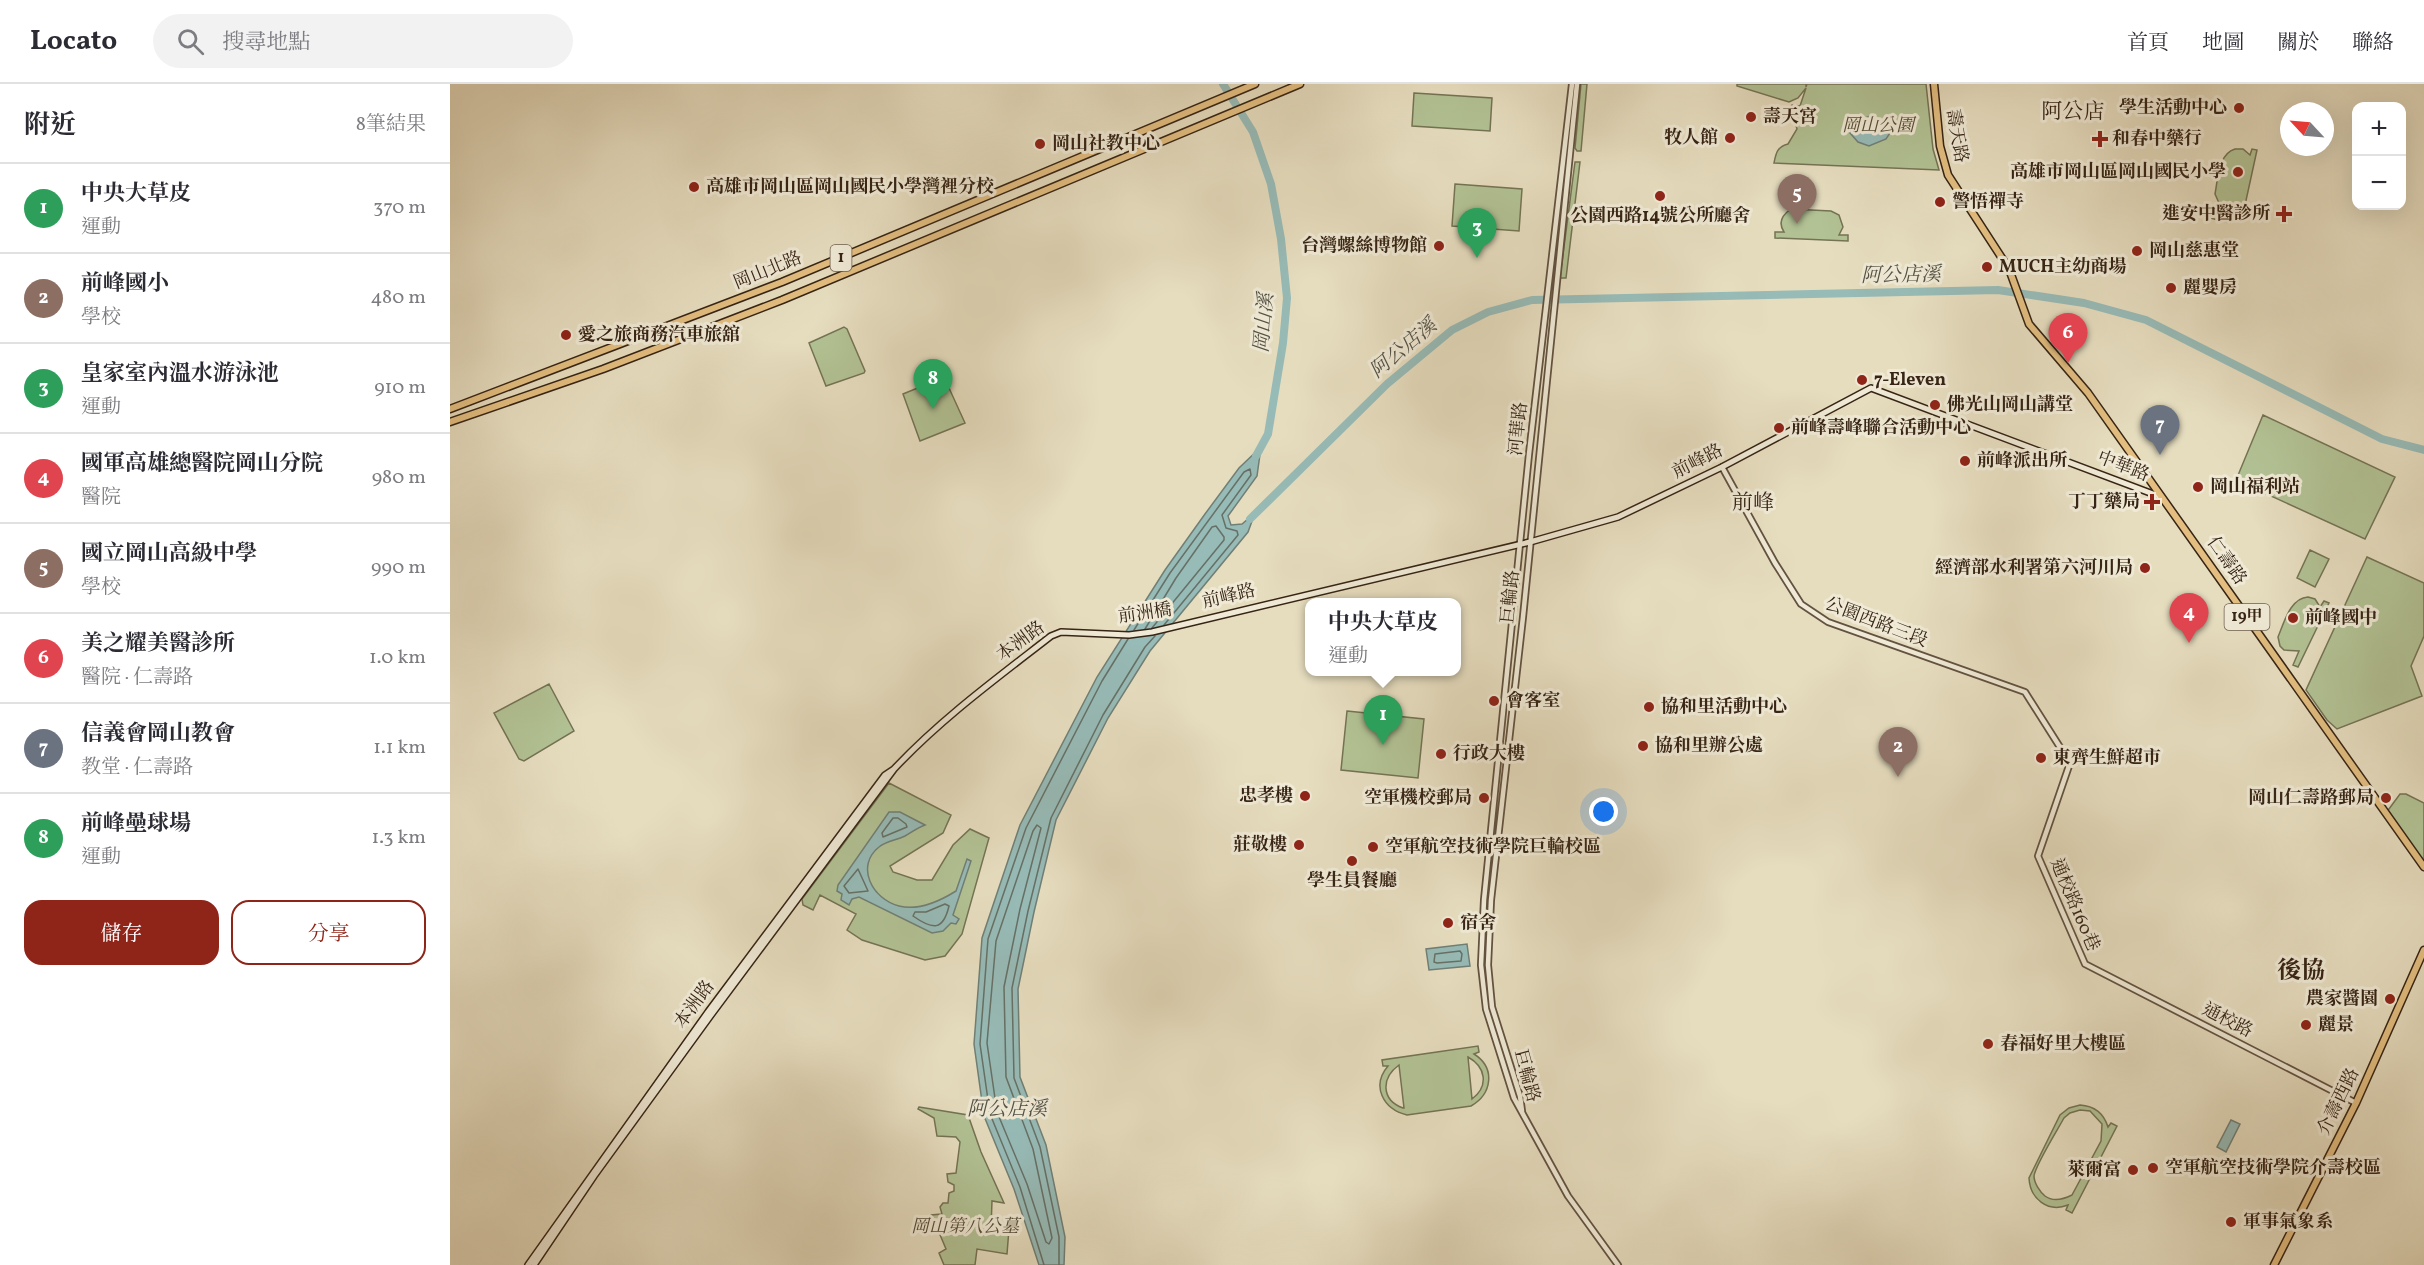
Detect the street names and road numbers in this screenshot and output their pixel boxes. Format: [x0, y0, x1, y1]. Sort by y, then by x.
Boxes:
street label: 壽天路 [1939, 107, 1973, 165]
road number: 1 [830, 245, 852, 271]
street label: 岡山北路 [730, 246, 806, 296]
street label: 河華路 [1504, 401, 1534, 457]
street label: 前峰路 [1668, 439, 1728, 485]
street label: 中華路 [2093, 446, 2153, 488]
street label: 仁壽路 [2200, 532, 2252, 590]
street label: 巨輪路 [1496, 569, 1526, 625]
street label: 前峰路 [1200, 579, 1258, 615]
street label: 公園西路三段 [1821, 592, 1931, 654]
street label: 前洲橋 [1117, 598, 1173, 630]
road number: 19甲 [2224, 604, 2270, 630]
street label: 本洲路 [992, 616, 1050, 668]
street label: 通校路160巷 [2043, 855, 2105, 955]
street label: 本洲路 [669, 976, 721, 1034]
street label: 通校路 [2197, 998, 2257, 1044]
street label: 巨輪路 [1507, 1047, 1545, 1105]
street label: 介壽西路 [2312, 1064, 2366, 1140]

